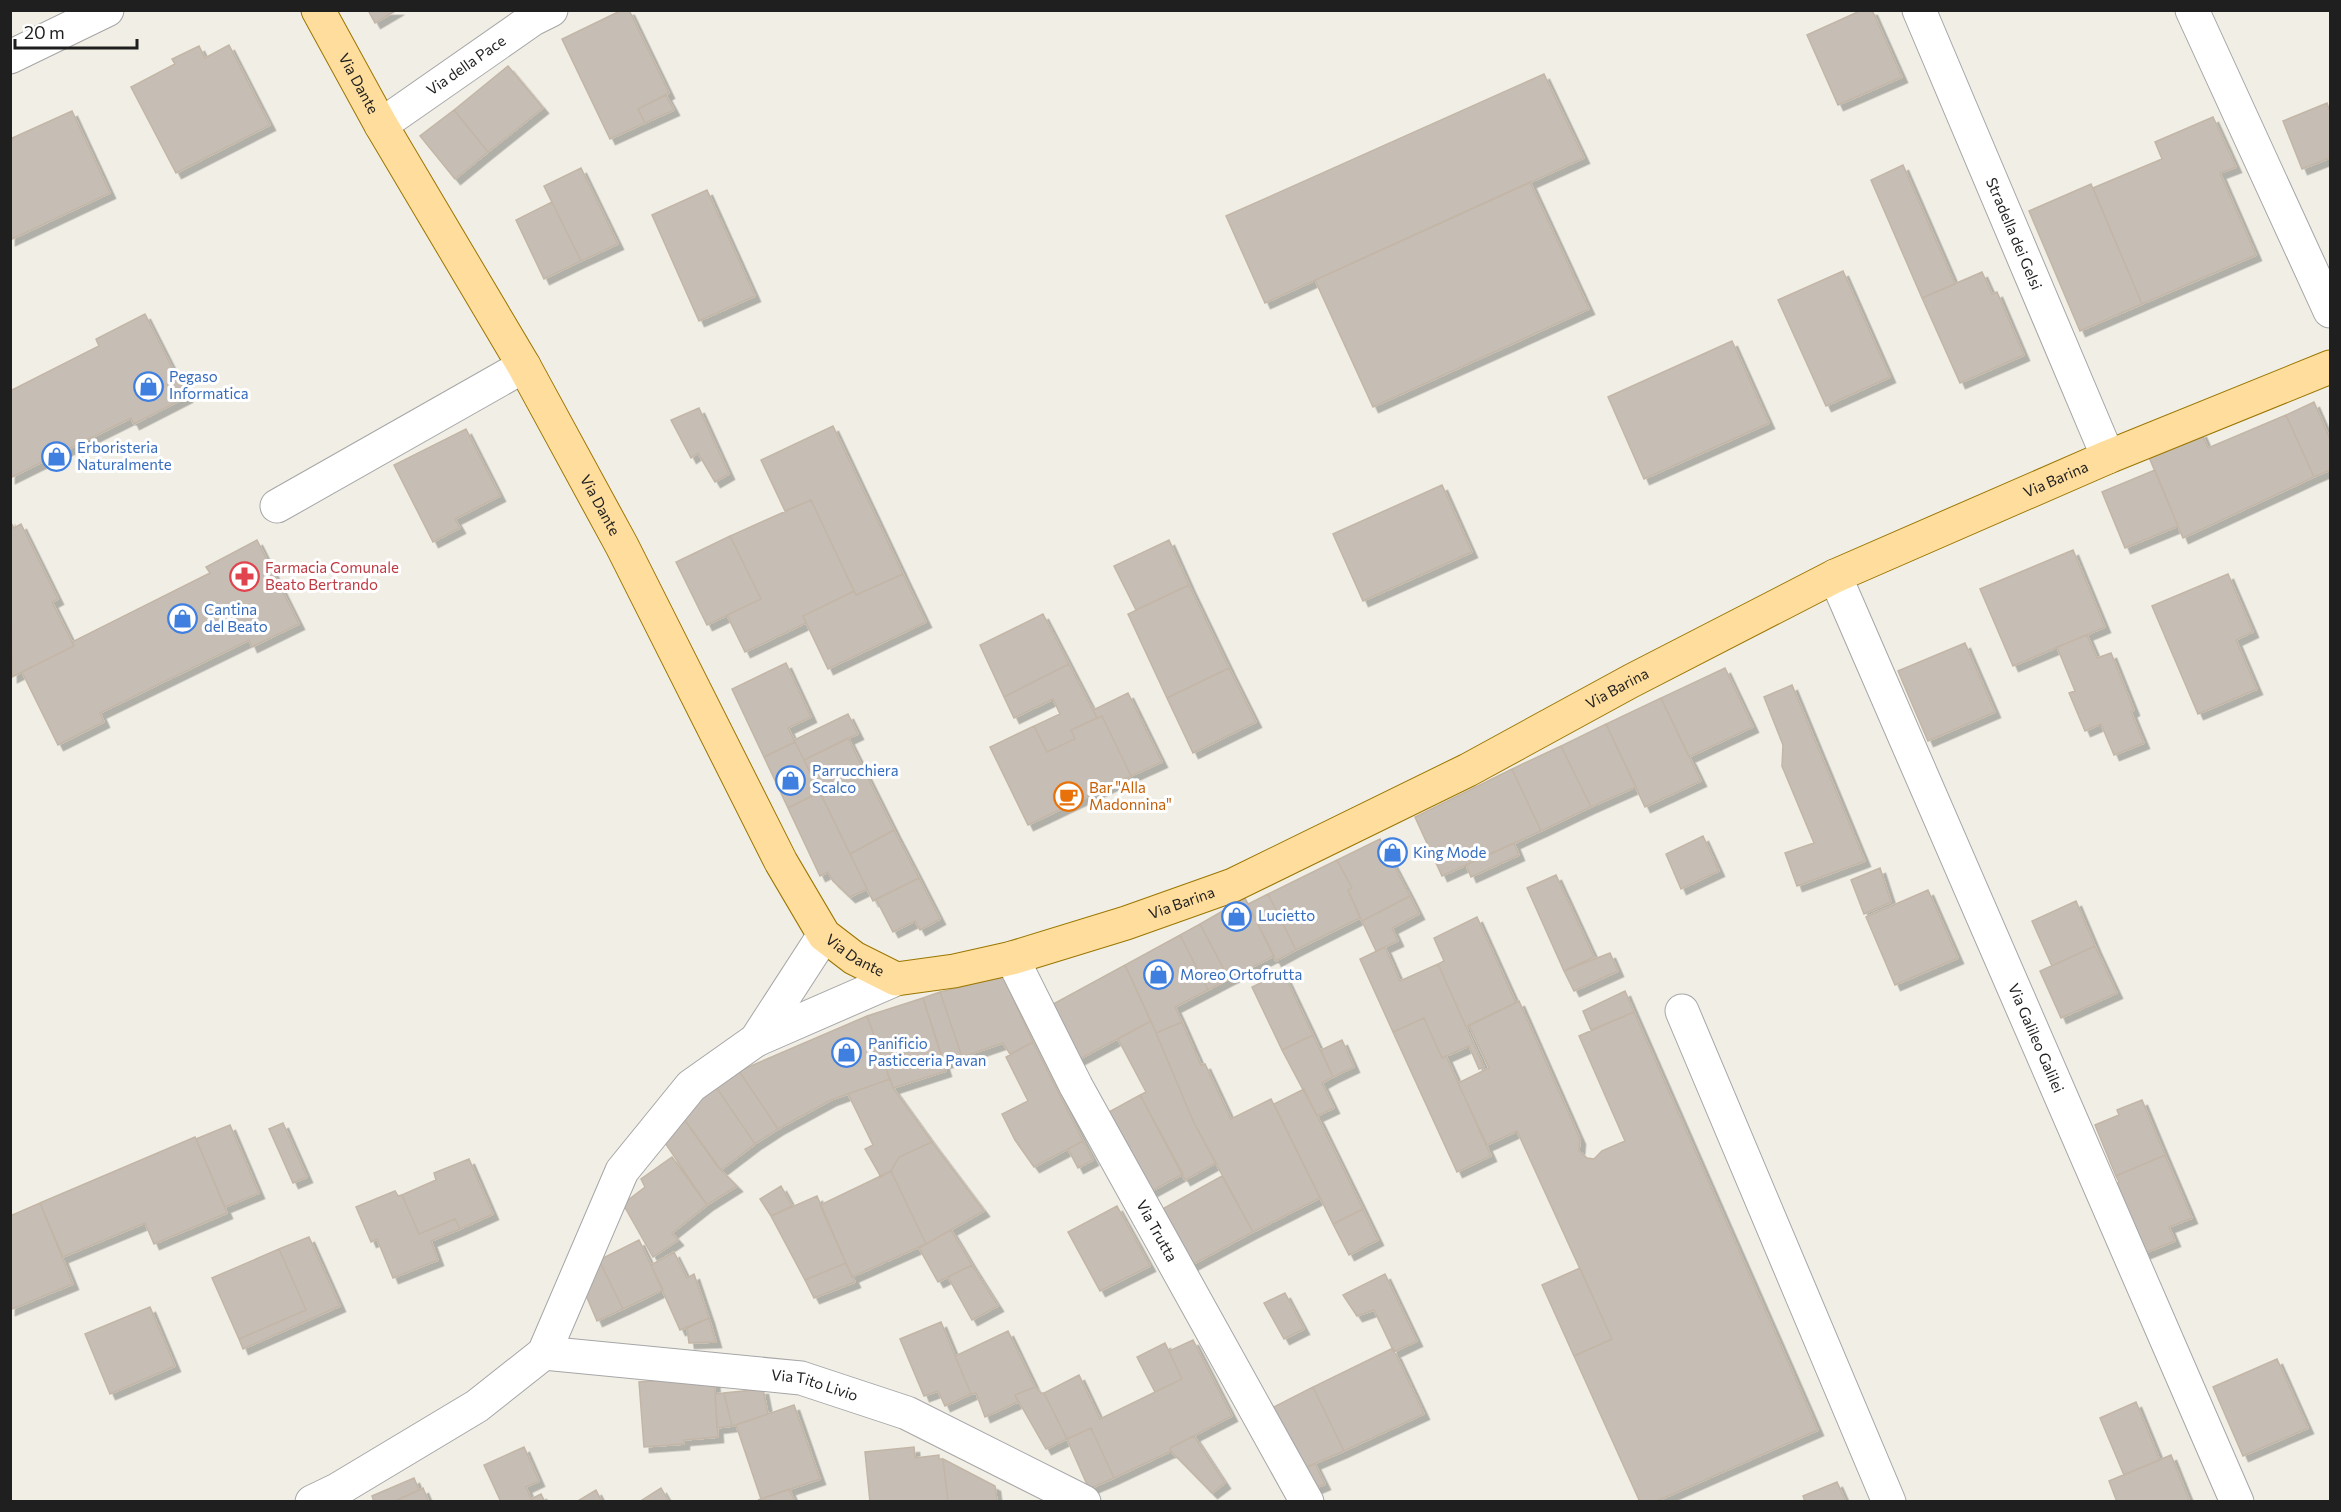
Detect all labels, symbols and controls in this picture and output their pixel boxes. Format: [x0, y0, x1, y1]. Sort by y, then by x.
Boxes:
scale bar [15, 12, 136, 50]
text: 20 m [24, 21, 65, 43]
street label: Via della Pace [423, 31, 509, 99]
street label: Via Dante [335, 50, 383, 117]
street label: Stradella dei Gelsi [1983, 175, 2046, 292]
place label: Pegaso Informatica [169, 367, 249, 402]
shop icon: Pegaso Informatica [132, 370, 164, 402]
place label: Erboristeria Naturalmente [77, 438, 172, 473]
shop icon: Erboristeria Naturalmente [40, 441, 72, 473]
street label: Via Barina [2020, 457, 2091, 501]
street label: Via Dante [577, 471, 625, 538]
place label: Farmacia Comunale Beato Bertrando [265, 558, 399, 593]
pharmacy icon: Farmacia Comunale Beato Bertrando [228, 561, 260, 593]
place label: Cantina del Beato [204, 600, 268, 635]
shop icon: Cantina del Beato [167, 603, 199, 635]
street label: Via Barina [1582, 664, 1651, 712]
place label: Parrucchiera Scalco [812, 761, 899, 796]
shop icon: Parrucchiera Scalco [775, 764, 807, 796]
place label: Bar "Alla Madonnina" [1089, 778, 1172, 813]
cafe icon: Bar "Alla Madonnina" [1052, 781, 1084, 813]
shop icon: King Mode [1376, 837, 1408, 869]
place label: King Mode [1413, 843, 1486, 861]
street label: Via Barina [1146, 882, 1217, 922]
shop icon: Lucietto [1221, 900, 1253, 932]
place label: Lucietto [1258, 906, 1315, 924]
street label: Via Dante [822, 930, 888, 980]
shop icon: Moreo Ortofrutta [1143, 959, 1175, 991]
place label: Moreo Ortofrutta [1180, 965, 1302, 983]
street label: Via Galileo Galilei [2005, 981, 2068, 1095]
place label: Panificio Pasticceria Pavan [868, 1034, 986, 1069]
shop icon: Panificio Pasticceria Pavan [831, 1037, 863, 1069]
street label: Via Trutta [1133, 1197, 1182, 1265]
street label: Via Tito Livio [771, 1365, 861, 1404]

